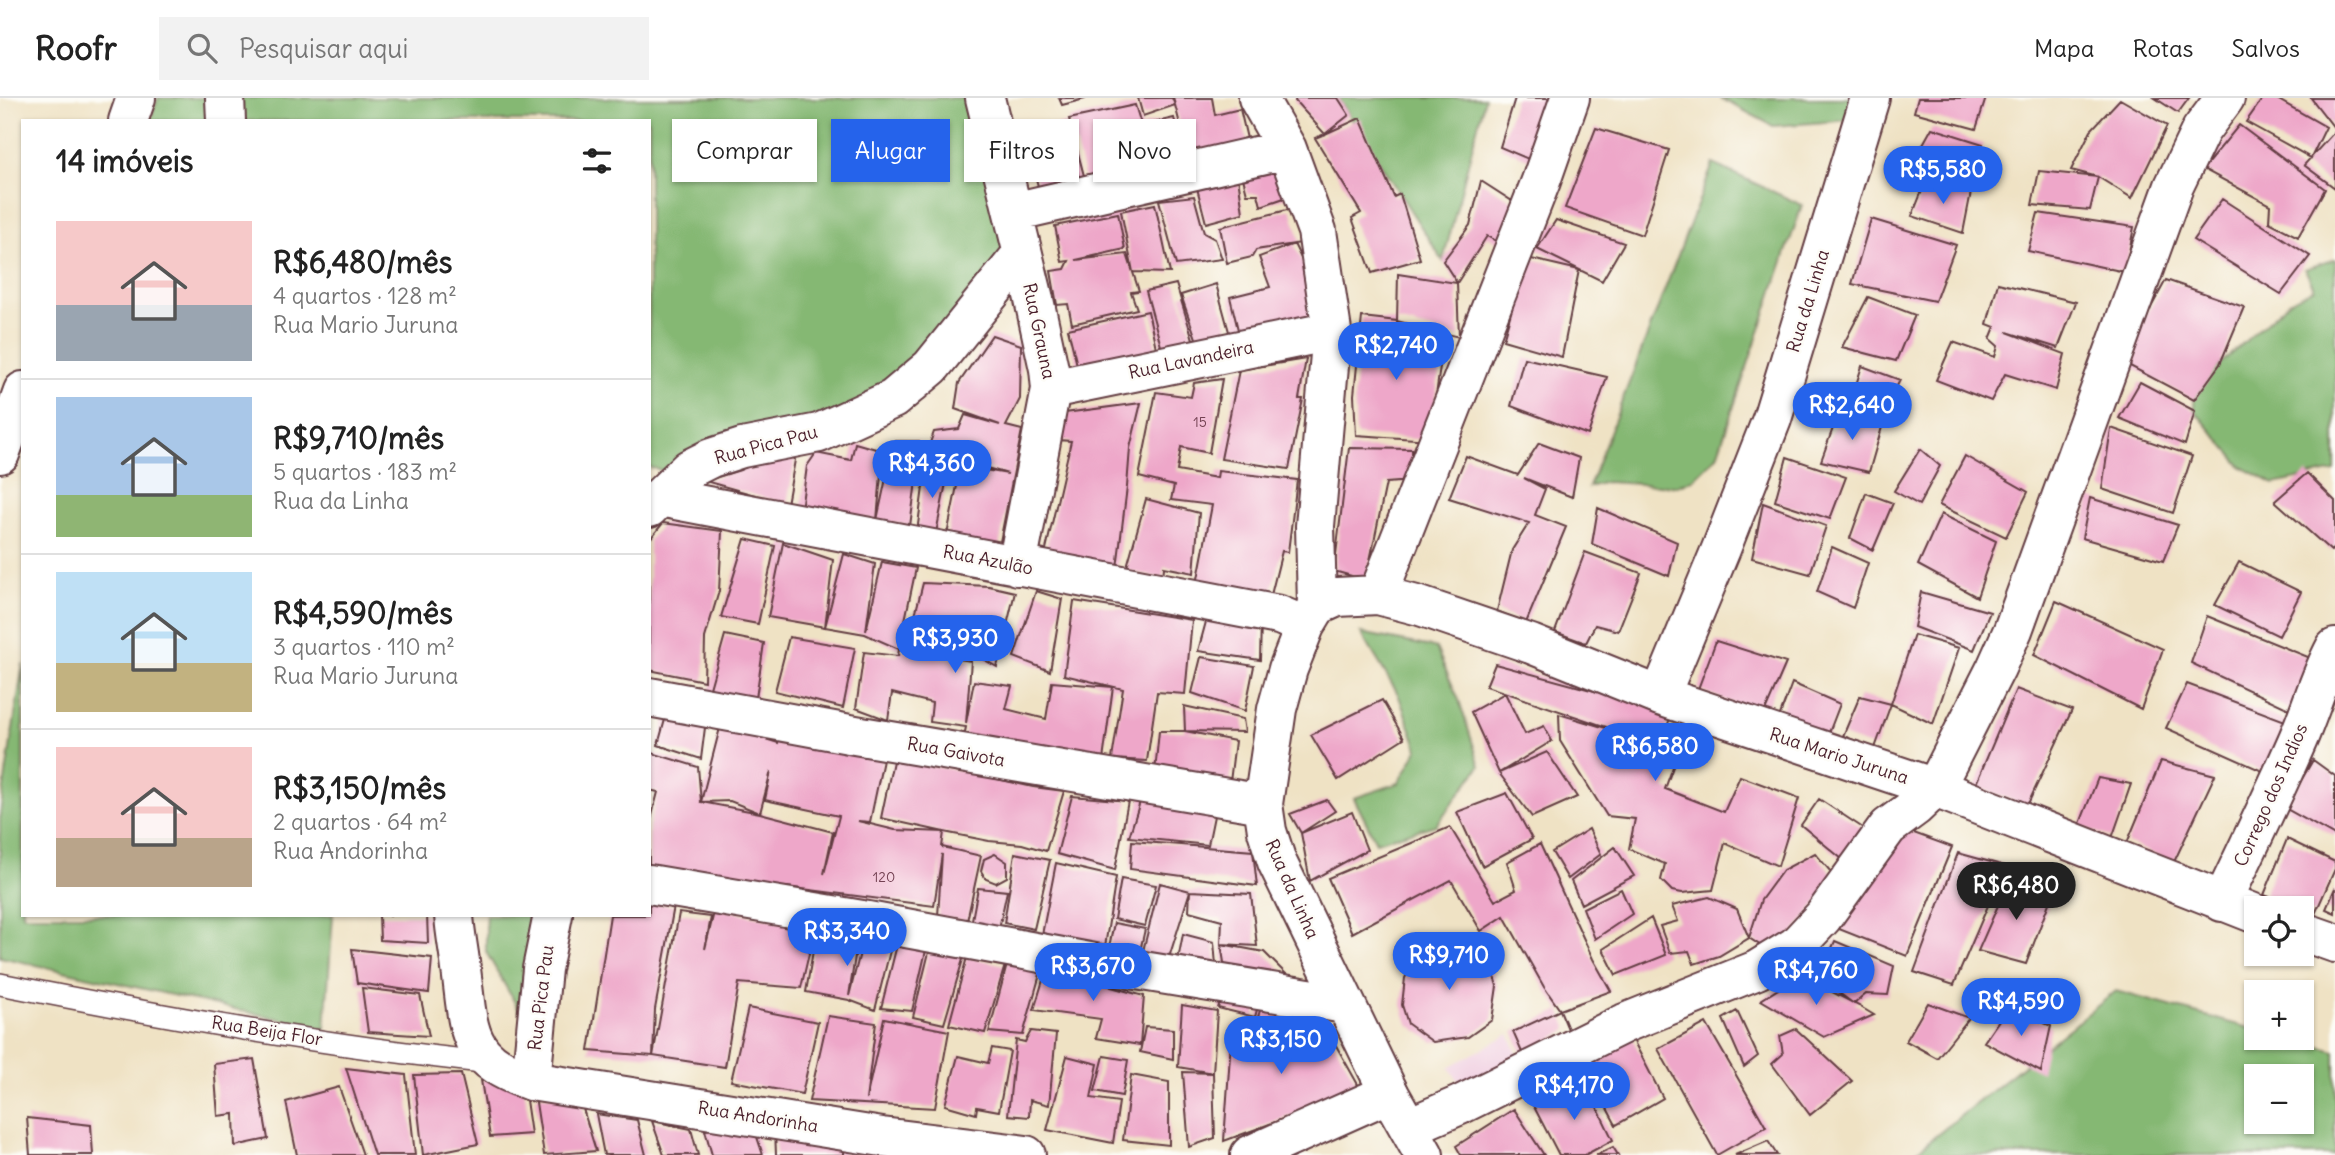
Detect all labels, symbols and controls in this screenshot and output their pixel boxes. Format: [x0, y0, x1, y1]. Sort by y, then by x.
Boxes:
search box [159, 17, 649, 80]
text: Roofr [35, 27, 117, 69]
icon: search [183, 29, 221, 67]
text: Pesquisar aqui [239, 32, 408, 65]
text: Mapa [2034, 33, 2094, 63]
text: Rotas [2132, 33, 2194, 63]
text: Salvos [2232, 33, 2300, 63]
chip: Comprar [672, 119, 817, 182]
chip: Alugar [831, 119, 950, 182]
chip: Filtros [964, 119, 1079, 182]
chip: Novo [1093, 119, 1196, 182]
text: 14 imóveis [56, 142, 193, 180]
icon: filters [578, 142, 616, 180]
pin: R$5,580 [1878, 146, 2008, 206]
text: R$5,580 [1899, 154, 1987, 183]
text: R$6,480/mês [273, 243, 452, 281]
street label: Rua da Linha [1781, 247, 1834, 355]
icon: home [112, 249, 196, 333]
text: 4 quartos · 128 m² [273, 281, 457, 310]
street label: Rua Grauna [1018, 281, 1061, 381]
text: Rua Mario Juruna [273, 310, 458, 339]
pin: R$2,740 [1331, 322, 1461, 382]
text: R$2,740 [1354, 330, 1438, 359]
street label: Rua Lavandeira [1126, 335, 1256, 384]
pin: R$2,640 [1787, 382, 1917, 442]
text: R$2,640 [1809, 390, 1895, 419]
house number: 15 [1193, 413, 1207, 431]
text: R$9,710/mês [273, 419, 444, 457]
street label: Rua Pica Pau [712, 420, 820, 469]
icon: home [112, 425, 196, 509]
pin: R$4,360 [867, 440, 997, 500]
text: R$4,360 [889, 448, 975, 477]
text: 5 quartos · 183 m² [273, 457, 457, 486]
text: Rua da Linha [273, 486, 409, 515]
street label: Rua Azulão [941, 540, 1035, 580]
text: R$4,590/mês [273, 594, 453, 632]
icon: home [112, 600, 196, 684]
pin: R$3,930 [890, 616, 1020, 675]
text: R$3,930 [912, 623, 998, 652]
text: 3 quartos · 110 m² [273, 632, 455, 661]
text: Rua Mario Juruna [273, 661, 458, 690]
street label: Corrego dos Indios [2229, 720, 2312, 870]
street label: Rua Mario Juruna [1767, 722, 1912, 789]
pin: R$6,580 [1590, 724, 1720, 783]
text: R$6,580 [1611, 731, 1699, 760]
street label: Rua Gaivota [905, 732, 1007, 771]
text: R$3,150/mês [273, 769, 446, 807]
icon: home [112, 775, 196, 859]
text: 2 quartos · 64 m² [273, 807, 448, 836]
text: Rua Andorinha [273, 836, 428, 865]
street label: Rua da Linha [1260, 836, 1325, 942]
pin: R$6,480 [1951, 862, 2081, 922]
house number: 120 [873, 868, 895, 886]
text: R$6,480 [1973, 870, 2059, 899]
map controls [2244, 896, 2314, 1134]
button: locate [2244, 896, 2314, 966]
pin: R$3,340 [782, 908, 912, 968]
text: R$3,340 [804, 916, 890, 945]
pin: R$9,710 [1384, 932, 1514, 992]
text: R$9,710 [1409, 940, 1489, 969]
street label: Rua Pica Pau [523, 944, 558, 1052]
pin: R$3,670 [1028, 944, 1158, 1003]
pin: R$4,760 [1751, 948, 1881, 1007]
text: R$3,670 [1051, 951, 1135, 980]
text: R$4,760 [1774, 955, 1858, 984]
pin: R$4,590 [1956, 978, 2086, 1038]
button: + [2244, 980, 2314, 1050]
text: R$4,590 [1977, 986, 2065, 1015]
street label: Rua Beija Flor [210, 1010, 325, 1051]
pin: R$3,150 [1216, 1016, 1346, 1076]
text: R$3,150 [1240, 1024, 1322, 1053]
pin: R$4,170 [1509, 1062, 1639, 1122]
button: − [2244, 1064, 2314, 1134]
text: R$4,170 [1534, 1070, 1614, 1099]
street label: Rua Andorinha [696, 1096, 820, 1137]

